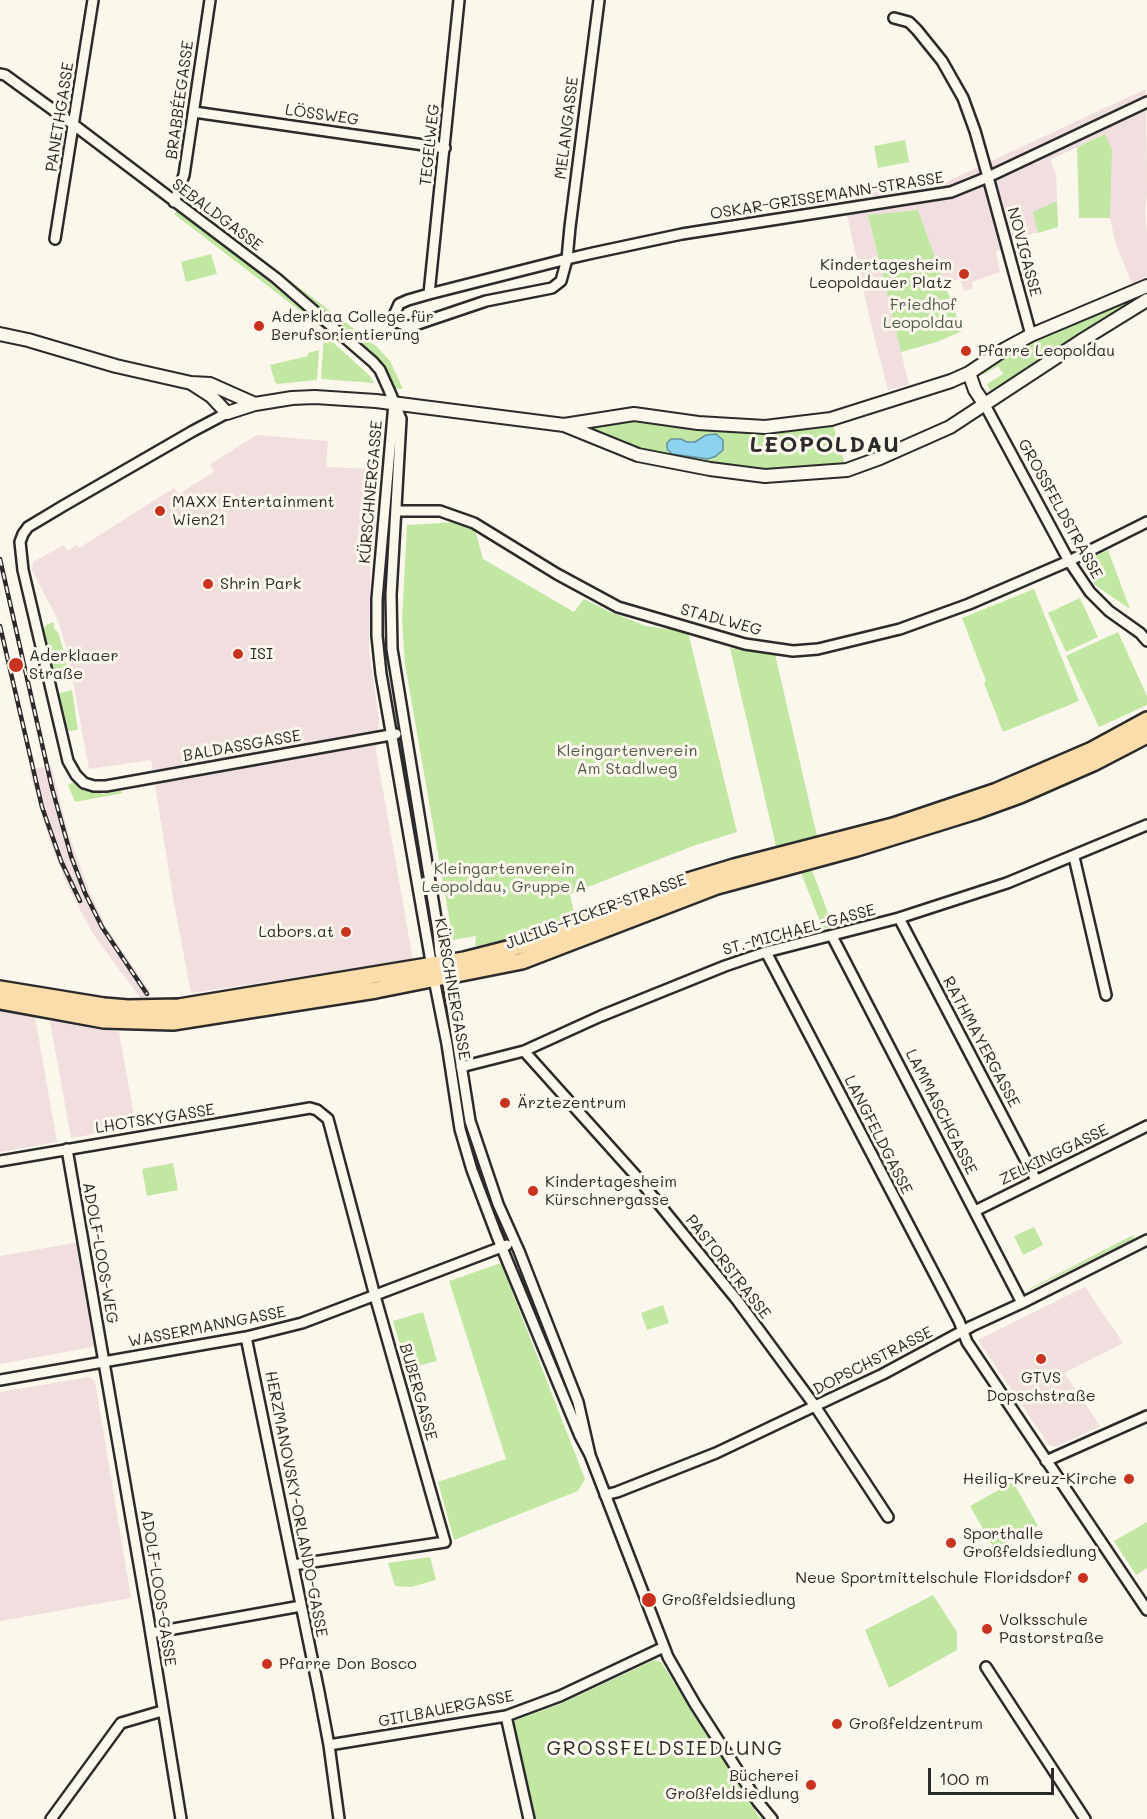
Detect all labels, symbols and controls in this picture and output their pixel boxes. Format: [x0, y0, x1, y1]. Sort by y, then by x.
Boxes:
street label: BRABBÉEGASSE [162, 39, 198, 161]
street label: PANETHGASSE [42, 61, 78, 173]
street label: MELANGASSE [551, 76, 583, 180]
street label: LÖSSWEG [284, 100, 360, 130]
street label: TEGELWEG [416, 103, 444, 187]
street label: OSKAR-GRISSEMANN-STRASSE [709, 168, 945, 224]
street label: SEBALDGASSE [168, 175, 266, 255]
street label: NOVIGASSE [1003, 205, 1045, 299]
place label: Kindertagesheim Leopoldauer Platz [809, 255, 952, 293]
marker: Kindertagesheim Leopoldauer Platz [957, 267, 971, 281]
park label: Friedhof Leopoldau [883, 295, 963, 333]
place label: Aderklaa College für Berufsorientierung [271, 307, 434, 345]
marker: Aderklaa College für Berufsorientierung [252, 319, 266, 333]
place label: Pfarre Leopoldau [978, 341, 1115, 361]
marker: Pfarre Leopoldau [959, 344, 973, 358]
street label: KÜRSCHNERGASSE [355, 420, 387, 564]
district label: LEOPOLDAU [750, 432, 900, 458]
street label: GROSSFELDSTRASSE [1014, 436, 1106, 582]
place label: MAXX Entertainment Wien21 [172, 492, 335, 530]
marker: MAXX Entertainment Wien21 [153, 504, 167, 518]
place label: Shrin Park [220, 574, 301, 594]
marker: Shrin Park [201, 577, 215, 591]
street label: STADLWEG [678, 600, 764, 640]
place label: ISI [250, 644, 273, 664]
place label: Aderklaaer Straße [29, 646, 119, 684]
marker: ISI [231, 647, 245, 661]
marker: Aderklaaer Straße [7, 656, 25, 674]
street label: BALDASSGASSE [181, 726, 303, 766]
park label: Kleingartenverein Am Stadlweg [557, 741, 697, 779]
park label: Kleingartenverein Leopoldau, Gruppe A [422, 859, 586, 897]
street label: JULIUS-FICKER-STRASSE [503, 870, 689, 954]
street label: ST.-MICHAEL-GASSE [720, 900, 878, 960]
street label: KÜRSCHNERGASSE [430, 917, 474, 1061]
place label: Labors.at [258, 922, 334, 942]
marker: Labors.at [339, 925, 353, 939]
street label: RATHMAYERGASSE [938, 973, 1024, 1111]
street label: LAMMASCHGASSE [901, 1046, 981, 1178]
street label: LANGFELDGASSE [840, 1072, 916, 1198]
place label: Ärztezentrum [517, 1093, 626, 1113]
marker: Ärztezentrum [498, 1096, 512, 1110]
street label: LHOTSKYGASSE [94, 1100, 216, 1138]
street label: ZELKINGGASSE [996, 1120, 1112, 1190]
place label: Kindertagesheim Kürschnergasse [545, 1172, 677, 1210]
street label: ADOLF-LOOS-WEG [78, 1181, 122, 1325]
marker: Kindertagesheim Kürschnergasse [526, 1184, 540, 1198]
street label: PASTORSTRASSE [681, 1211, 775, 1323]
street label: WASSERMANNGASSE [127, 1302, 287, 1352]
street label: DOPSCHSTRASSE [810, 1323, 936, 1399]
street label: BUBERGASSE [395, 1341, 441, 1443]
marker: GTVS Dopschstraße [1034, 1352, 1048, 1366]
place label: GTVS Dopschstraße [986, 1368, 1096, 1406]
street label: HERZMANOVSKY-ORLANDO-GASSE [261, 1369, 331, 1639]
place label: Heilig-Kreuz-Kirche [963, 1469, 1117, 1489]
marker: Heilig-Kreuz-Kirche [1122, 1472, 1136, 1486]
street label: ADOLF-LOOS-GASSE [136, 1508, 180, 1668]
place label: Sporthalle Großfeldsiedlung [963, 1524, 1096, 1562]
marker: Sporthalle Großfeldsiedlung [944, 1536, 958, 1550]
place label: Neue Sportmittelschule Floridsdorf [795, 1568, 1071, 1588]
marker: Neue Sportmittelschule Floridsdorf [1076, 1571, 1090, 1585]
place label: Großfeldsiedlung [662, 1590, 795, 1610]
marker: Großfeldsiedlung [640, 1591, 658, 1609]
place label: Volksschule Pastorstraße [999, 1610, 1104, 1648]
marker: Volksschule Pastorstraße [980, 1622, 994, 1636]
place label: Pfarre Don Bosco [279, 1654, 417, 1674]
marker: Pfarre Don Bosco [260, 1657, 274, 1671]
street label: GITLBAUERGASSE [377, 1686, 515, 1732]
place label: Großfeldzentrum [849, 1714, 983, 1734]
marker: Großfeldzentrum [830, 1717, 844, 1731]
district label: GROSSFELDSIEDLUNG [546, 1737, 784, 1761]
scale bar [931, 1756, 1057, 1794]
place label: Bücherei Großfeldsiedlung [666, 1766, 799, 1804]
text: 100 m [939, 1766, 989, 1790]
marker: Bücherei Großfeldsiedlung [804, 1778, 818, 1792]

